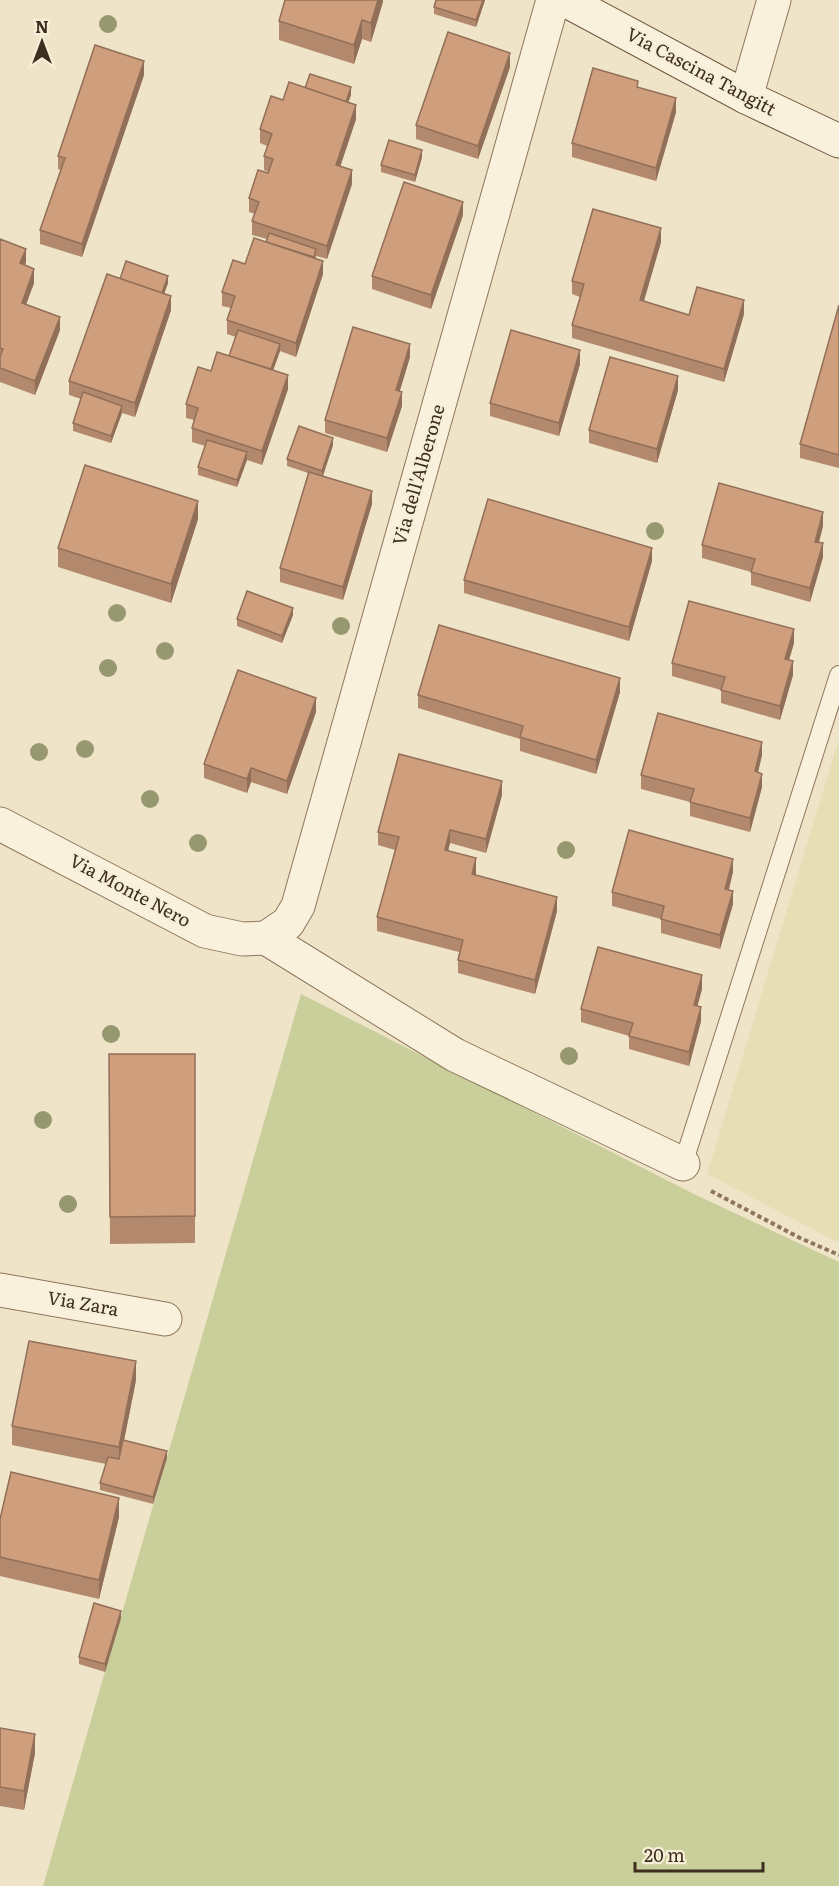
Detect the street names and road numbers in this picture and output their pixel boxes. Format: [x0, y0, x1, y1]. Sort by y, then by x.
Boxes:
street label: Via Cascina Tangitt [622, 20, 782, 122]
street label: Via dell'Alberone [384, 401, 451, 549]
street label: Via Monte Nero [65, 846, 196, 933]
street label: Via Zara [46, 1283, 121, 1322]

